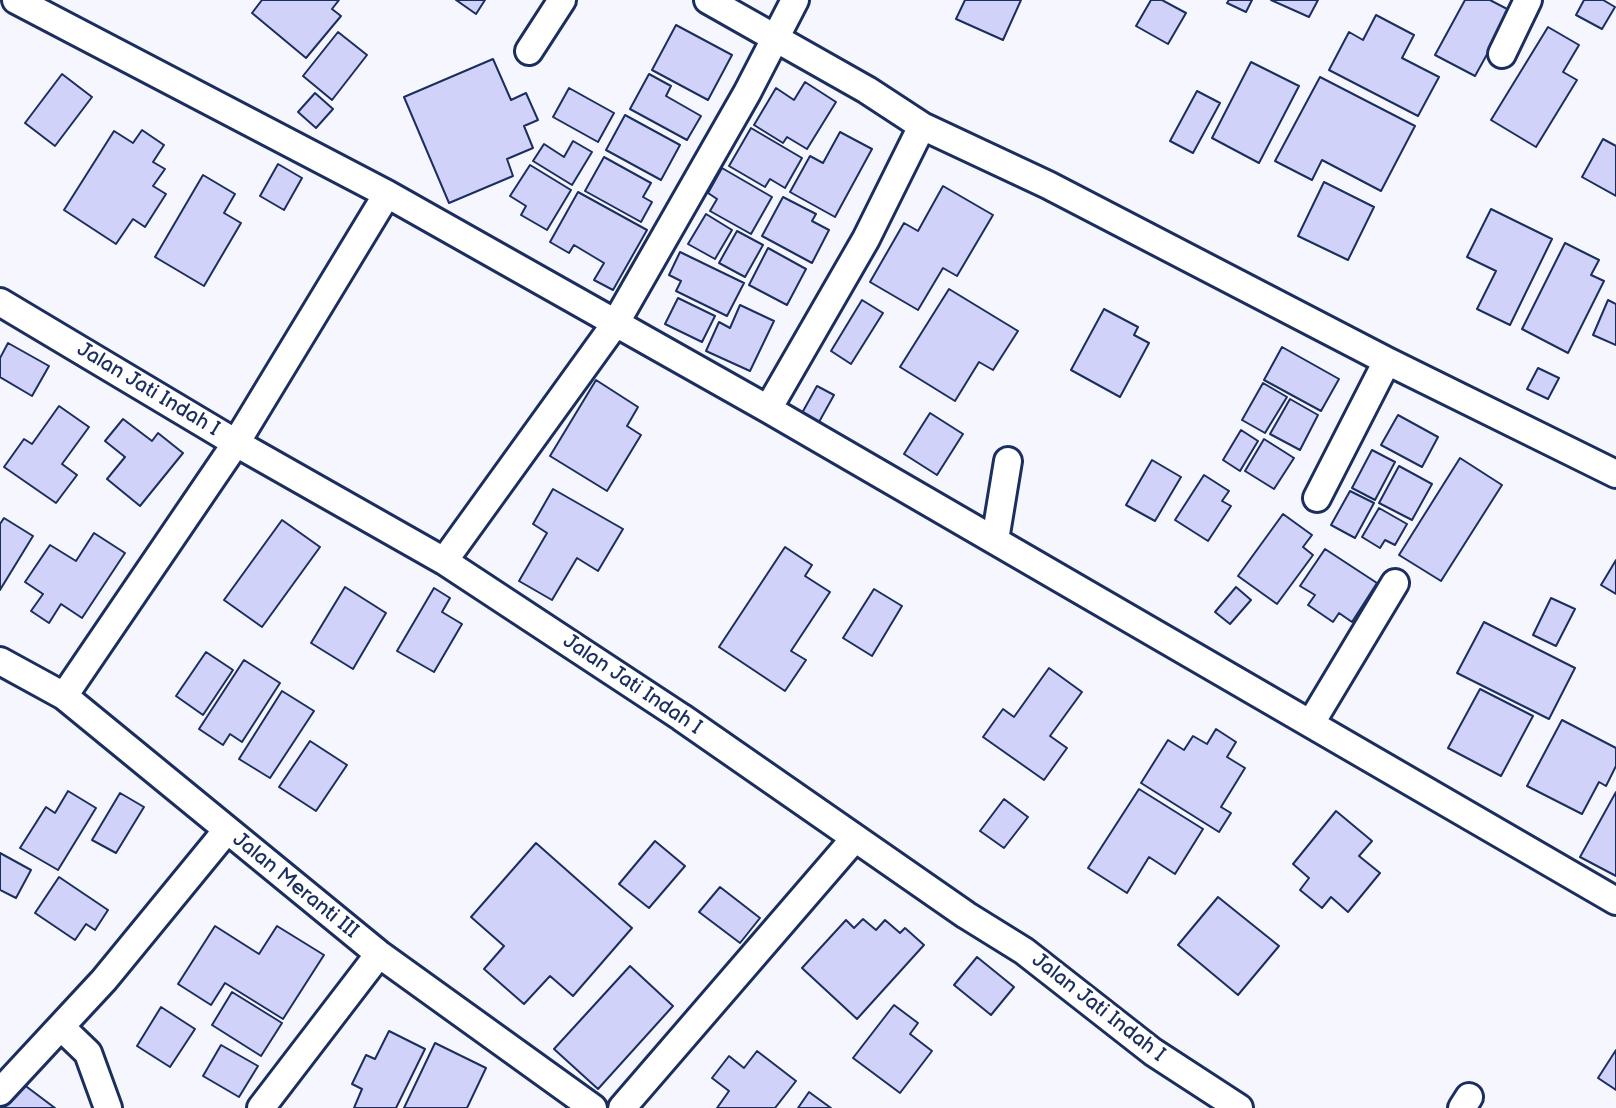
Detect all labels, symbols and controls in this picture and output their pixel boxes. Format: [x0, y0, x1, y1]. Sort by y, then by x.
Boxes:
street label: Jalan Jati Indah I [72, 338, 224, 442]
street label: Jalan Jati Indah I [558, 629, 706, 741]
street label: Jalan Meranti III [227, 828, 363, 944]
street label: Jalan Jati Indah I [1026, 948, 1170, 1068]

